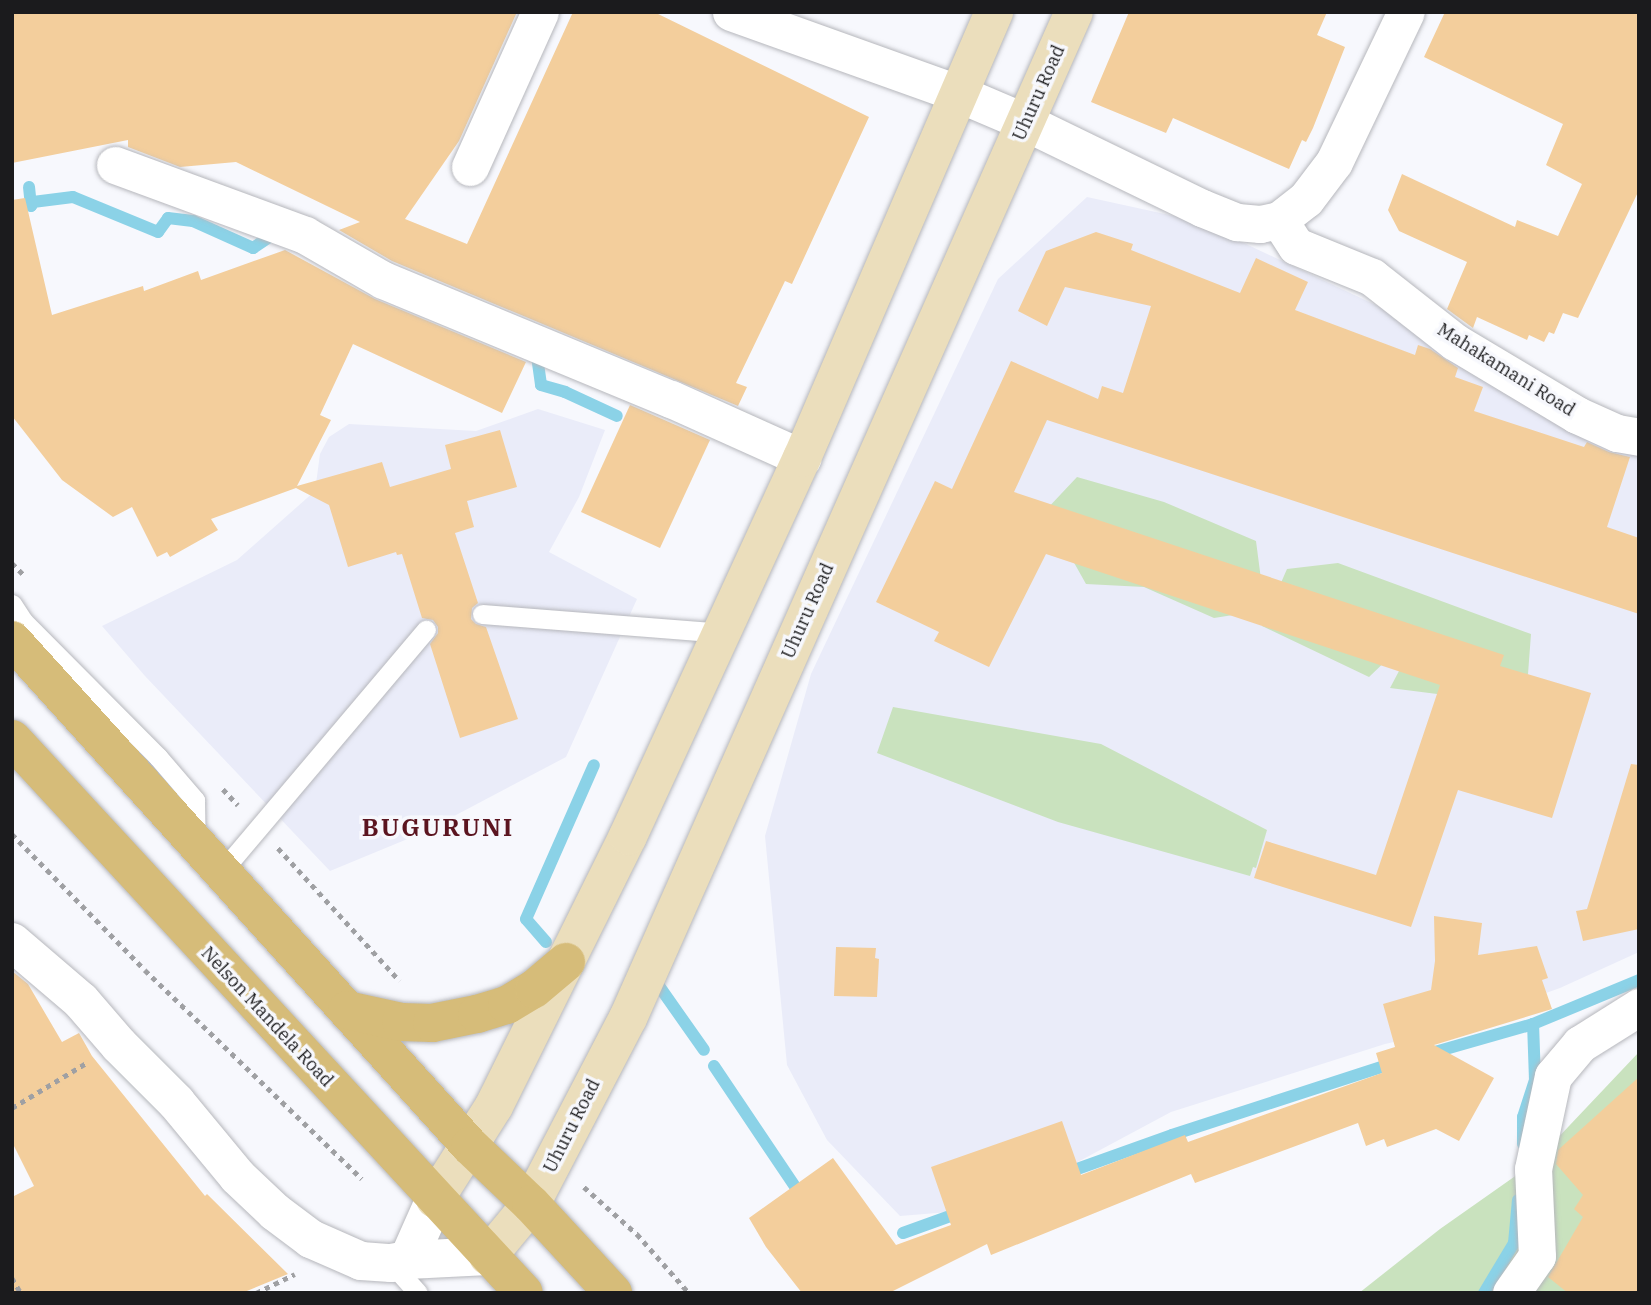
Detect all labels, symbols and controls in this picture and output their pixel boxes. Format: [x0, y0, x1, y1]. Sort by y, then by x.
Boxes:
street label: Uhuru Road [1008, 42, 1070, 144]
street label: Mahakamani Road [1433, 319, 1579, 421]
street label: Uhuru Road [777, 560, 839, 662]
district label: BUGURUNI [363, 814, 513, 842]
street label: Nelson Mandela Road [197, 943, 337, 1091]
street label: Uhuru Road [539, 1076, 605, 1176]

